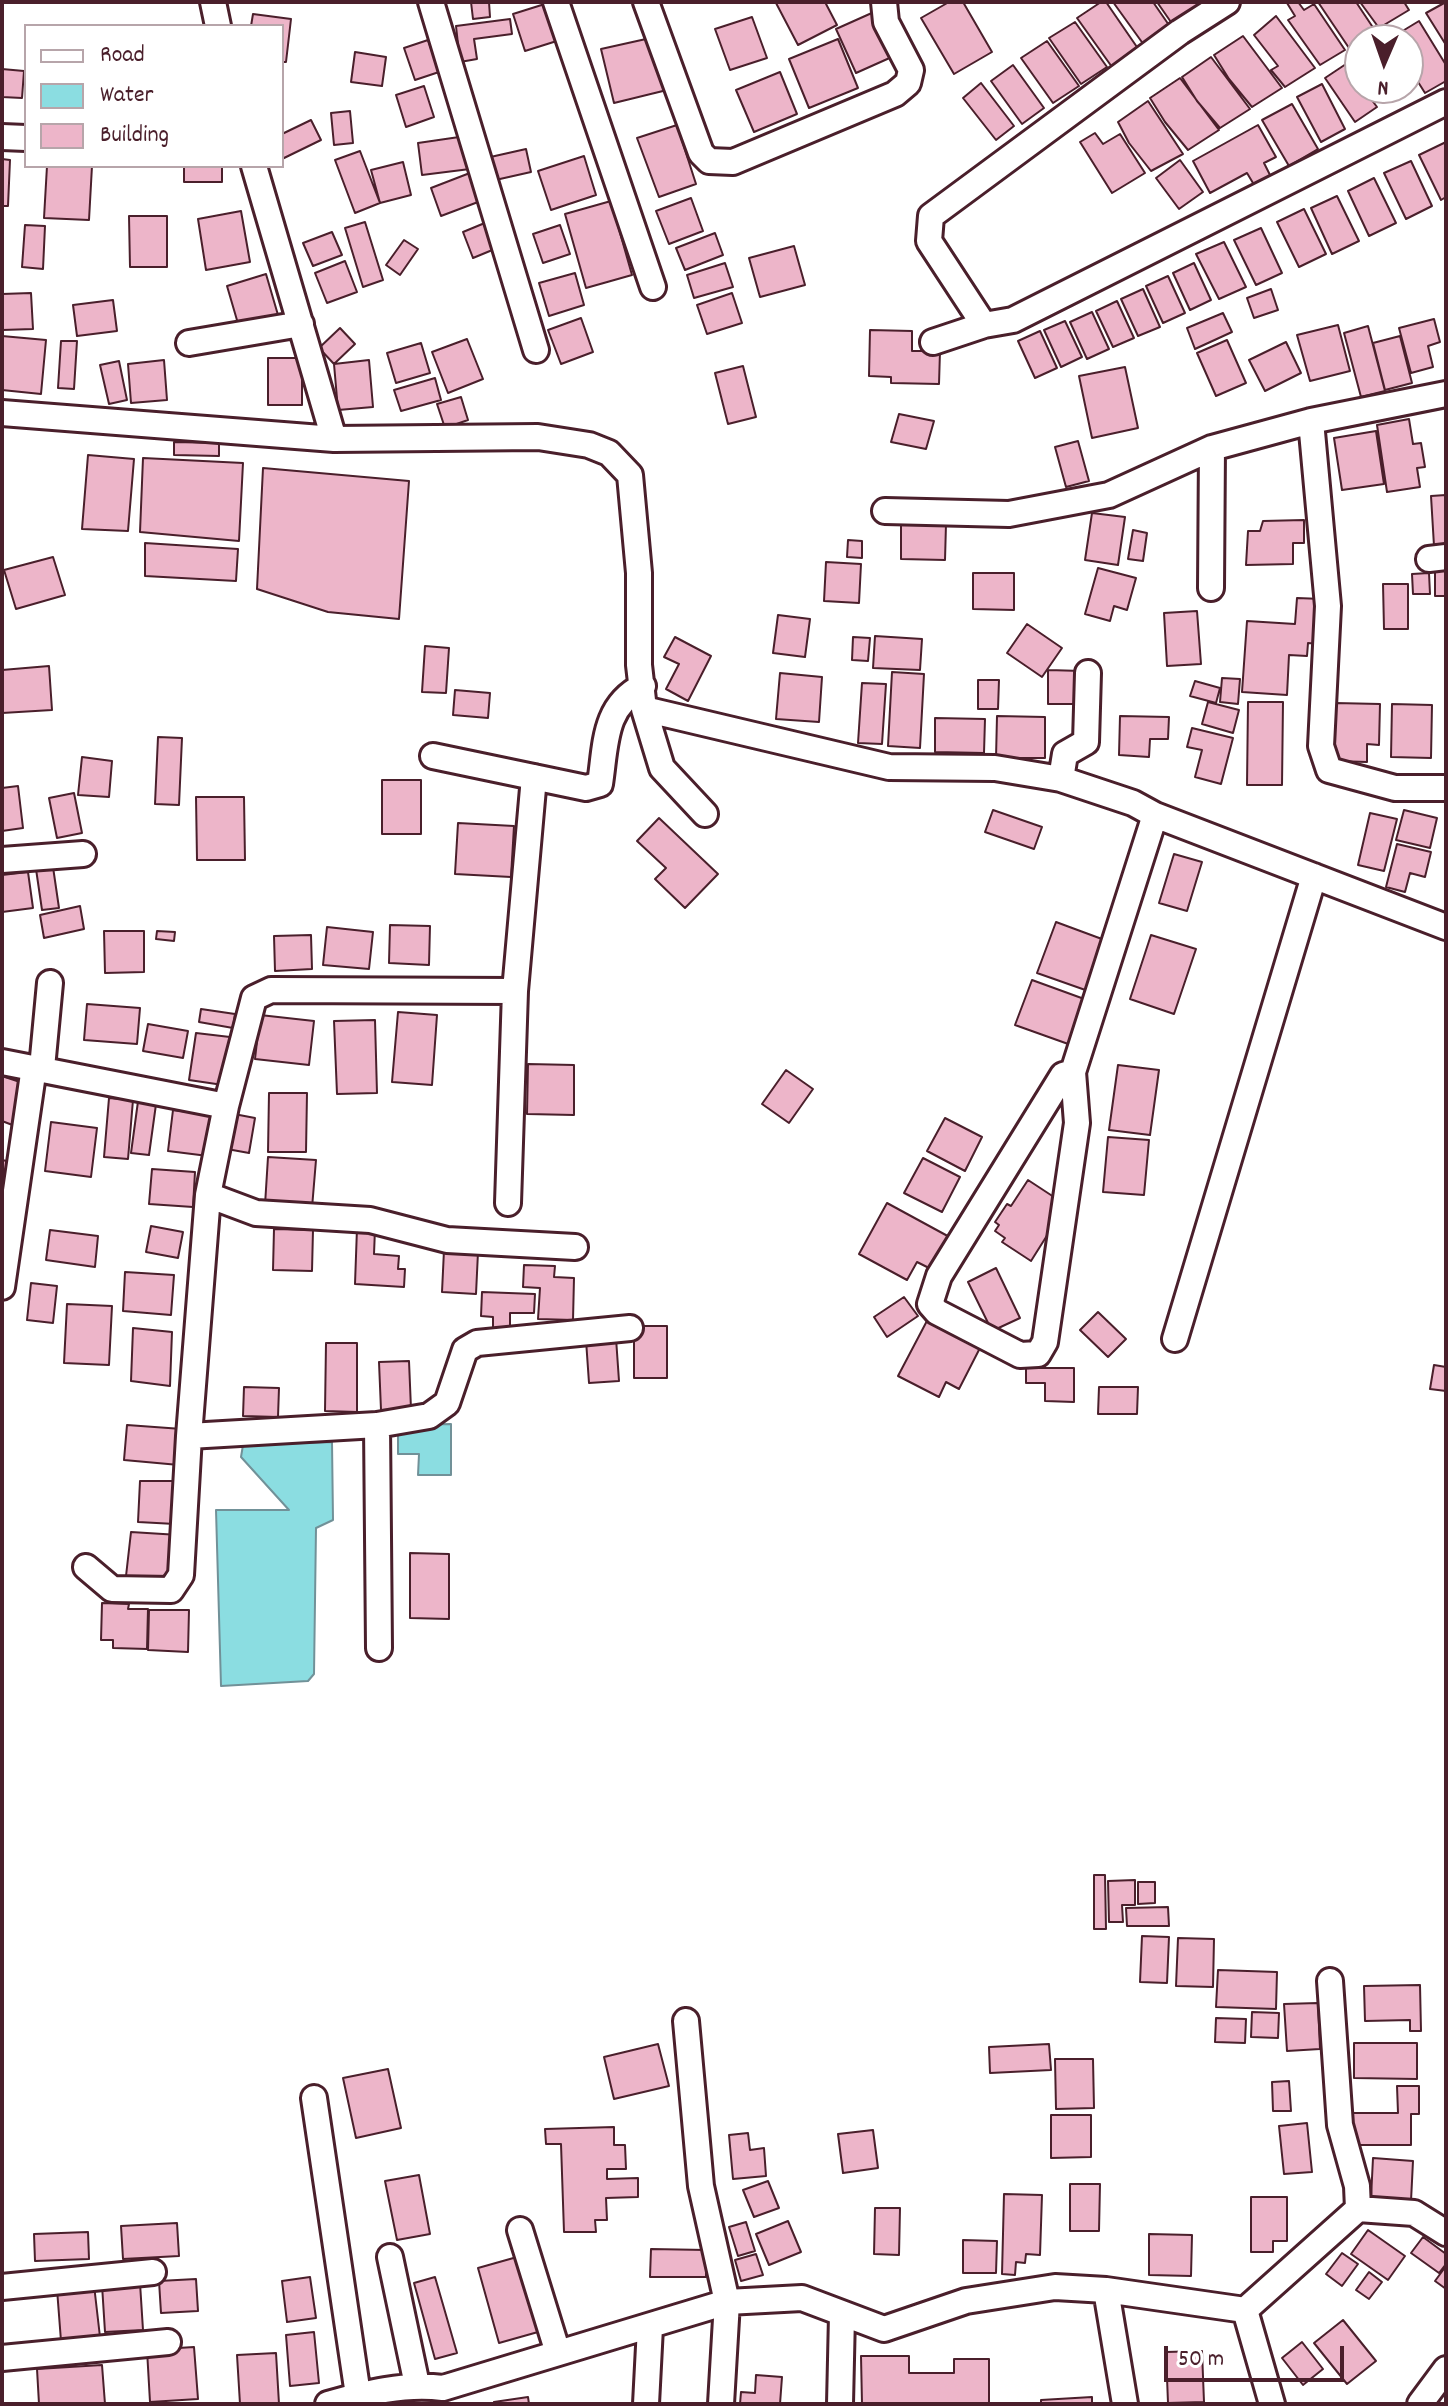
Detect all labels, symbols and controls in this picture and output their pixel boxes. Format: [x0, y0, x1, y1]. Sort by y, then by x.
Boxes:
legend [24, 24, 284, 168]
north arrow [1344, 24, 1424, 104]
text: Road [100, 39, 145, 73]
text: N [1377, 71, 1389, 102]
text: Water [100, 79, 153, 113]
text: Building [100, 119, 169, 153]
scale bar [1168, 2330, 1348, 2380]
text: 50 m [1178, 2343, 1224, 2377]

